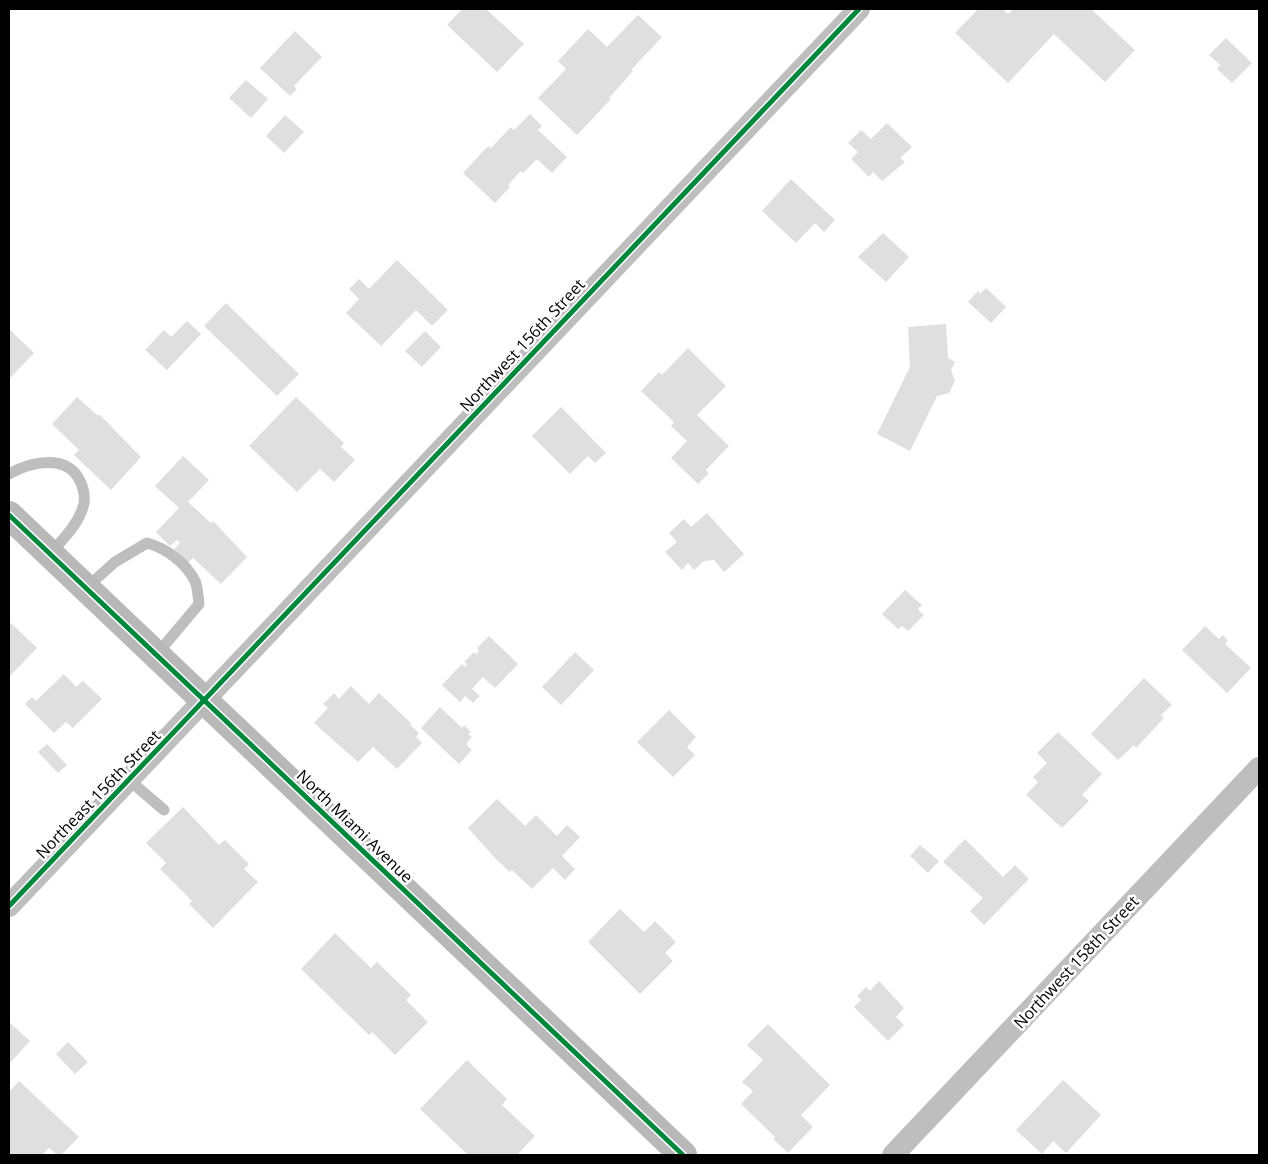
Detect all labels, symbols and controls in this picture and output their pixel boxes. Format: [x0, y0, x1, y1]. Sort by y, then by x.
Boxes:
street label: Northwest 156th Street [454, 274, 590, 416]
street label: Northeast 156th Street [31, 725, 165, 863]
street label: North Miami Avenue [292, 765, 418, 887]
street label: Northwest 158th Street [1008, 891, 1144, 1033]

